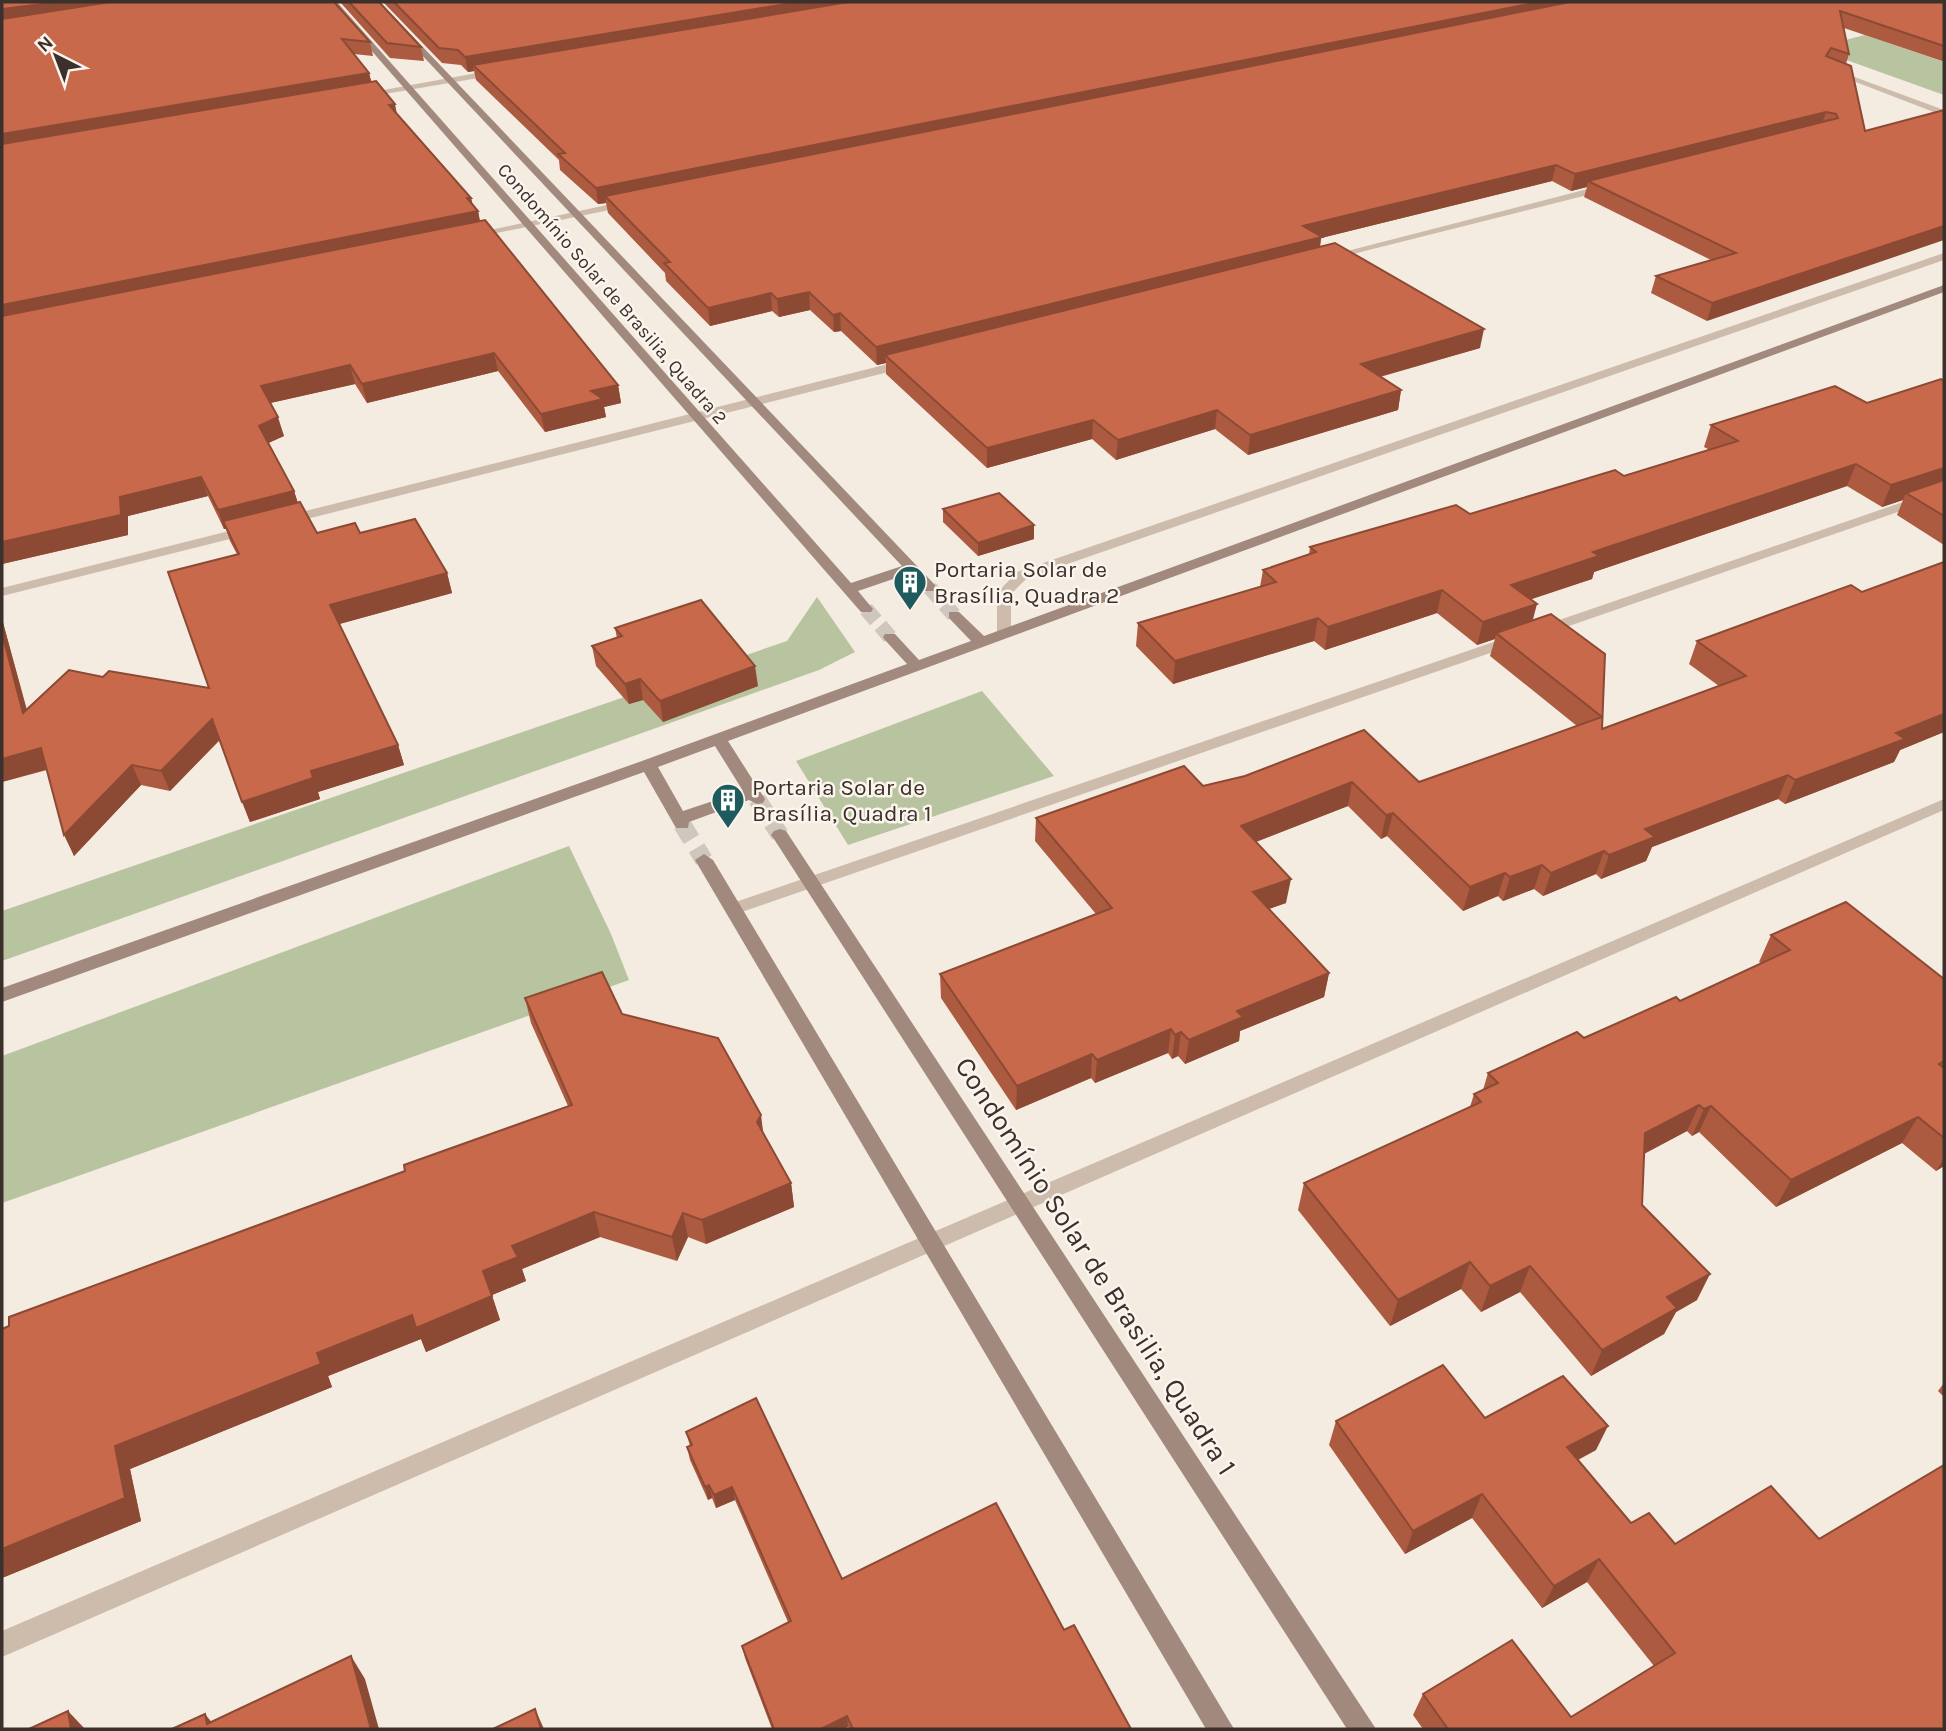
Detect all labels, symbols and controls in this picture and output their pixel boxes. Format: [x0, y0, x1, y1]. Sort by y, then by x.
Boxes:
north arrow [21, 21, 91, 91]
text: N [33, 31, 58, 57]
street label: Condomínio Solar de Brasilia, Quadra 2 [493, 159, 731, 429]
place label: Portaria Solar de Brasília, Quadra 2 [934, 556, 1119, 609]
building icon: Portaria Solar de Brasília, Quadra 2 [891, 563, 929, 612]
place label: Portaria Solar de Brasília, Quadra 1 [752, 774, 932, 827]
building icon: Portaria Solar de Brasília, Quadra 1 [709, 781, 747, 830]
street label: Condomínio Solar de Brasilia, Quadra 1 [948, 1051, 1244, 1481]

